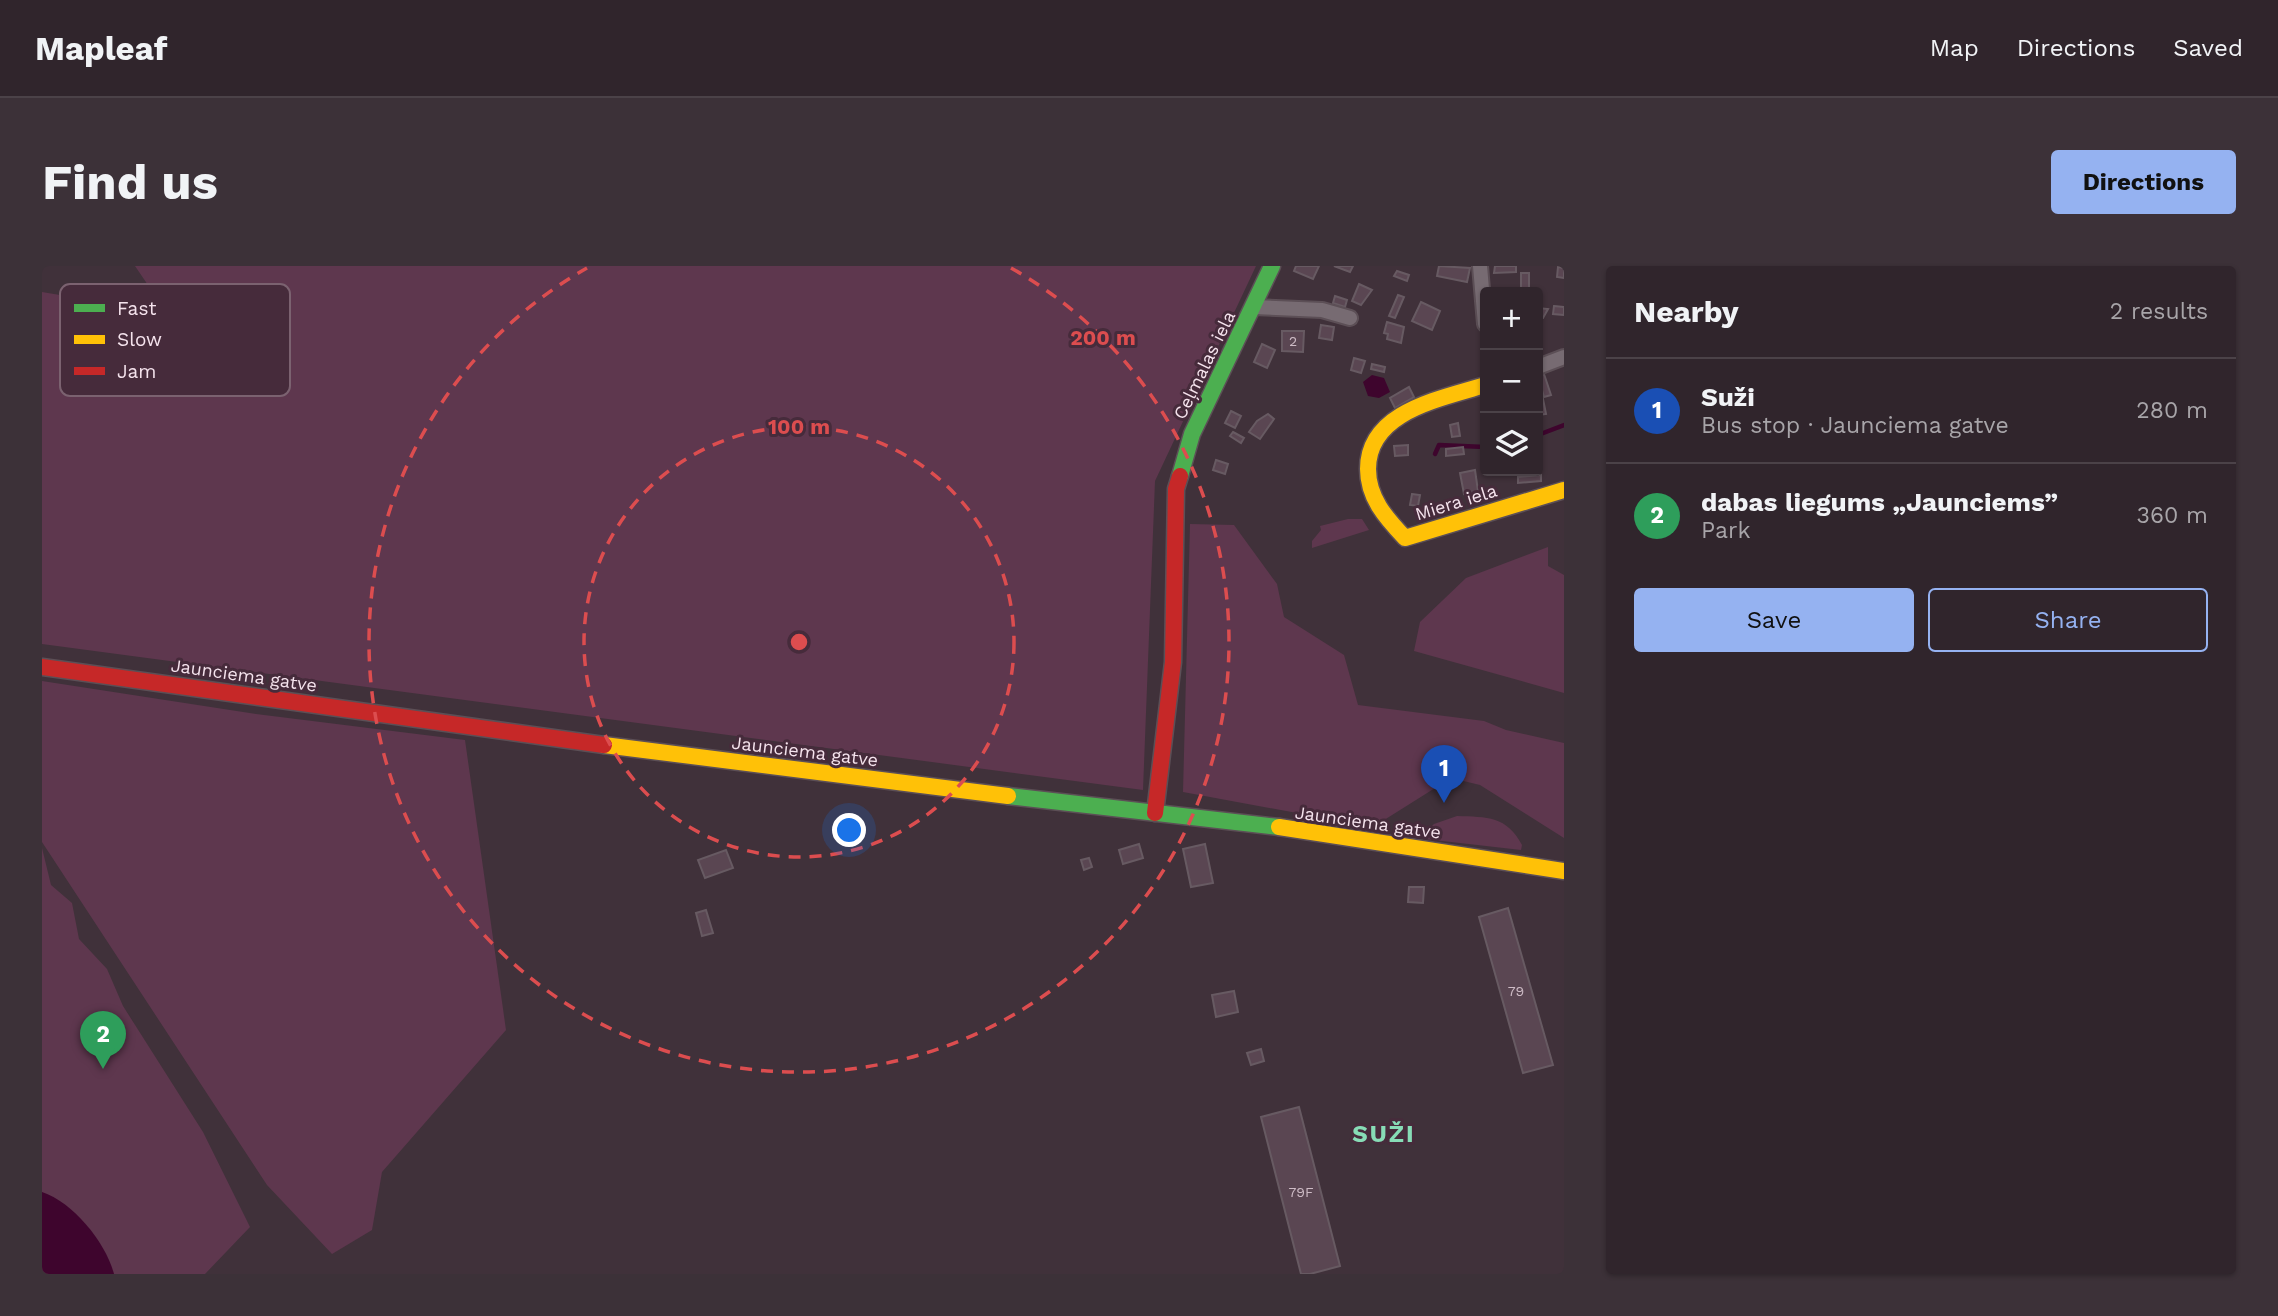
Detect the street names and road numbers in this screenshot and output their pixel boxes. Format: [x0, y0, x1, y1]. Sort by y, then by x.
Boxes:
street label: Ceļmalas iela [1169, 307, 1239, 423]
street label: Miera iela [1413, 480, 1499, 524]
street label: Jaunciema gatve [170, 654, 318, 696]
street label: Jaunciema gatve [731, 732, 879, 770]
street label: Jaunciema gatve [1294, 801, 1442, 843]

